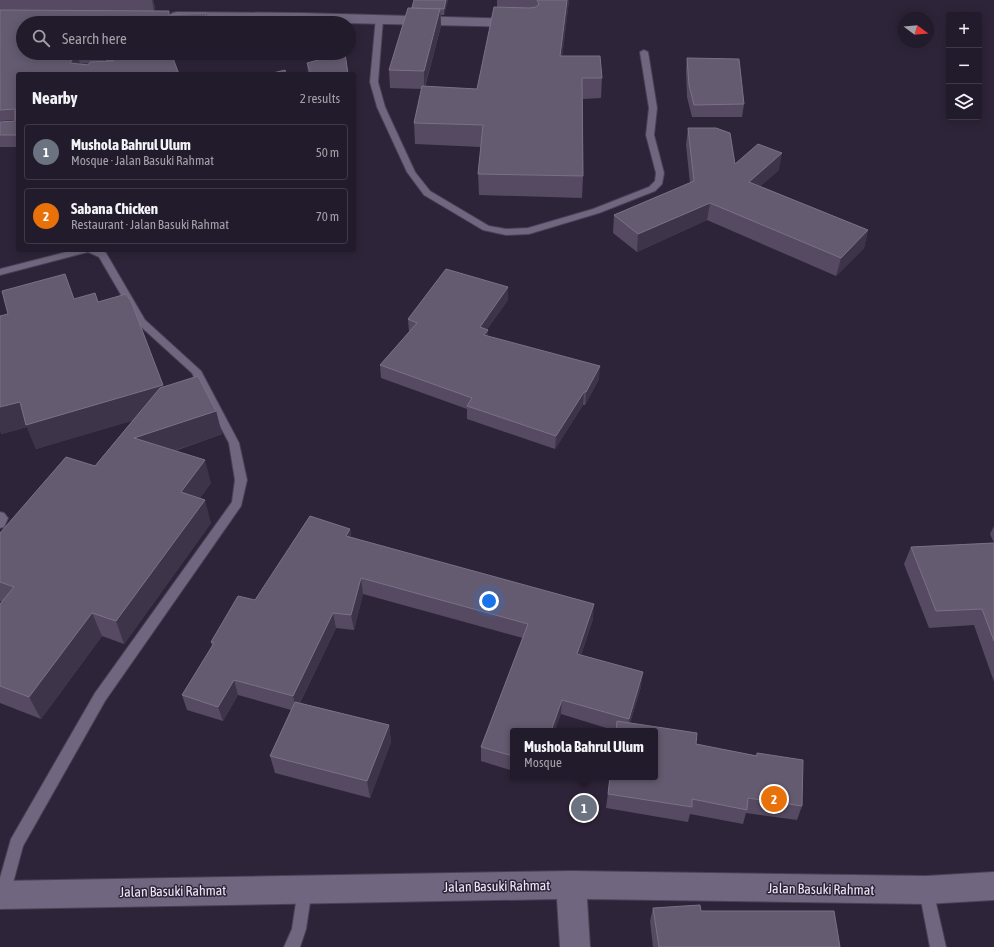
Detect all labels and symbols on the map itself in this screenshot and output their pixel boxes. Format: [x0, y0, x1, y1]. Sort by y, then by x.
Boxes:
north arrow [898, 12, 934, 48]
your location [479, 591, 499, 611]
pin: 2 [761, 784, 787, 814]
pin: 1 [571, 793, 597, 823]
street label: Jalan Basuki Rahmat [444, 877, 550, 895]
street label: Jalan Basuki Rahmat [768, 880, 874, 898]
street label: Jalan Basuki Rahmat [120, 882, 226, 900]

